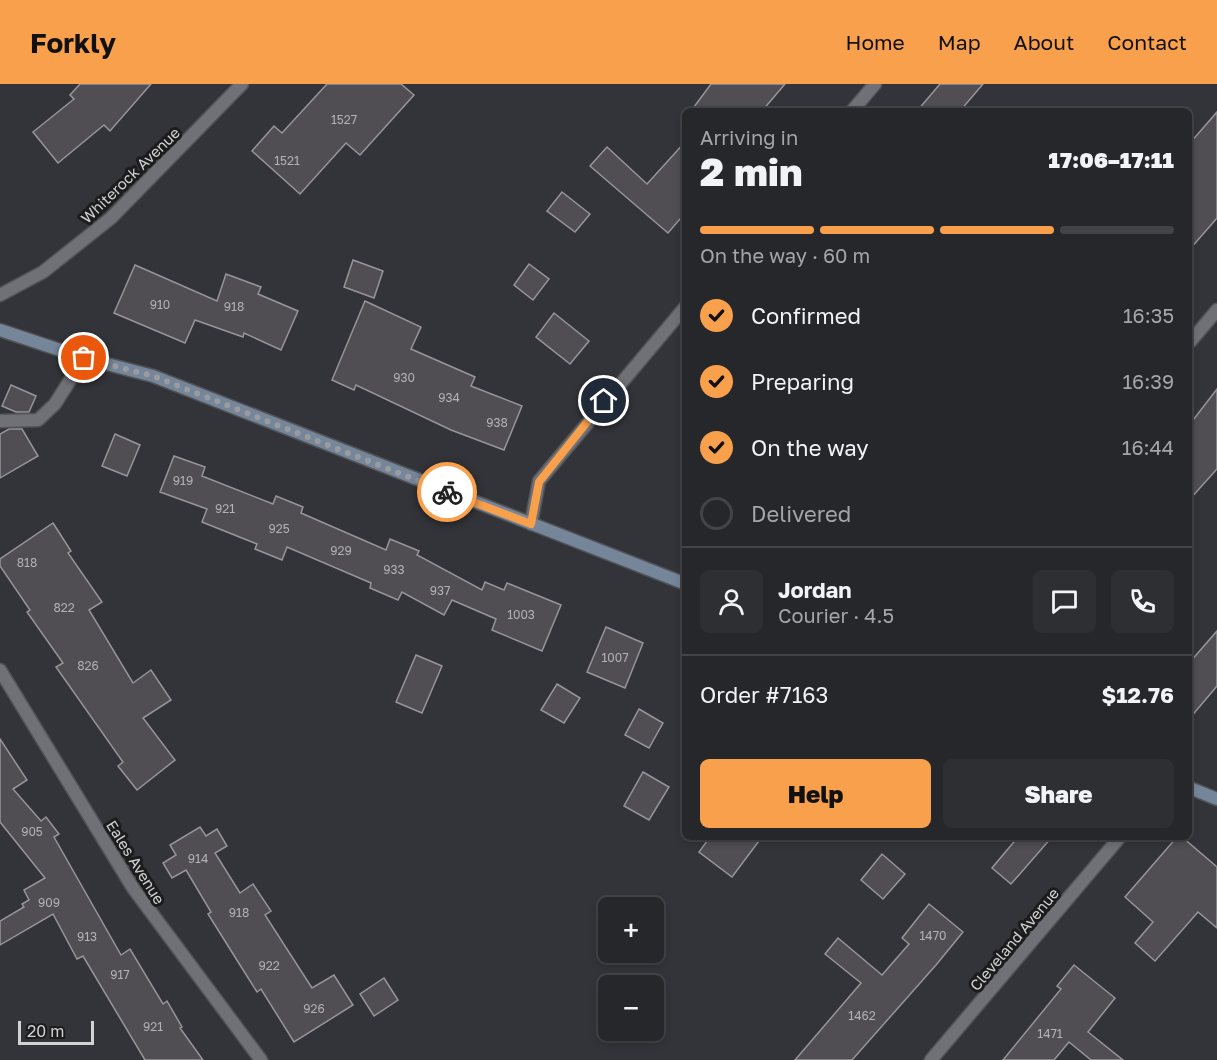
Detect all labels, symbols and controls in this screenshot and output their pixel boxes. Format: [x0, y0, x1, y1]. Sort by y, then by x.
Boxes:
text: Forkly [30, 26, 116, 59]
text: Home [845, 29, 905, 55]
text: Map [938, 29, 981, 55]
text: About [1014, 29, 1074, 55]
text: Contact [1107, 29, 1187, 55]
house number: 1527 [331, 112, 357, 127]
street label: Whiterock Avenue [77, 123, 183, 227]
text: Arriving in [700, 125, 798, 149]
text: 17:06–17:11 [1048, 146, 1174, 173]
text: 2 min [700, 148, 803, 195]
house number: 1521 [274, 153, 300, 168]
text: On the way · 60 m [700, 243, 870, 267]
house number: 910 [150, 297, 170, 312]
house number: 918 [224, 299, 244, 314]
icon: check [700, 299, 733, 332]
text: Confirmed [751, 302, 861, 329]
text: 16:35 [1123, 303, 1174, 327]
pin [58, 332, 109, 383]
icon: bag [67, 341, 100, 374]
icon: check [700, 365, 733, 398]
text: Preparing [751, 368, 854, 395]
text: 16:39 [1122, 369, 1174, 393]
house number: 930 [393, 370, 415, 385]
pin [578, 375, 629, 426]
icon: home [587, 384, 620, 417]
house number: 934 [438, 390, 460, 405]
house number: 938 [486, 415, 508, 430]
icon: check [700, 431, 733, 464]
text: On the way [751, 434, 869, 461]
text: 16:44 [1122, 435, 1174, 459]
courier [417, 462, 477, 522]
house number: 919 [173, 473, 193, 488]
icon: bike [431, 476, 464, 509]
text: Delivered [751, 500, 851, 527]
house number: 921 [215, 501, 235, 516]
house number: 925 [268, 521, 290, 536]
house number: 929 [330, 543, 352, 558]
house number: 818 [17, 555, 37, 570]
house number: 933 [383, 562, 405, 577]
button: person [700, 570, 763, 633]
button: chat [1033, 570, 1096, 633]
button: phone [1111, 570, 1174, 633]
text: Jordan [778, 576, 852, 603]
house number: 937 [430, 583, 450, 598]
house number: 822 [53, 600, 75, 615]
text: Courier · 4.5 [778, 603, 894, 627]
house number: 1003 [507, 607, 535, 622]
house number: 1007 [601, 650, 629, 665]
house number: 826 [77, 658, 99, 673]
text: Order #7163 [700, 681, 828, 708]
text: $12.76 [1102, 681, 1174, 708]
button: Help [700, 759, 931, 828]
button: Share [943, 759, 1174, 828]
street label: Eales Avenue [103, 817, 169, 908]
house number: 905 [21, 824, 43, 839]
house number: 914 [188, 851, 208, 866]
street label: Cleveland Avenue [966, 884, 1062, 994]
house number: 909 [38, 895, 60, 910]
map controls [598, 897, 664, 1041]
button: + [598, 897, 664, 963]
house number: 918 [229, 905, 249, 920]
house number: 1470 [920, 928, 946, 943]
house number: 913 [77, 929, 97, 944]
house number: 922 [258, 958, 280, 973]
house number: 917 [110, 967, 130, 982]
button: − [598, 975, 664, 1041]
house number: 926 [303, 1001, 325, 1016]
house number: 1462 [848, 1008, 876, 1023]
scale bar [18, 1018, 94, 1046]
house number: 921 [143, 1019, 163, 1034]
text: 20 m [27, 1021, 64, 1041]
house number: 1471 [1037, 1026, 1063, 1041]

